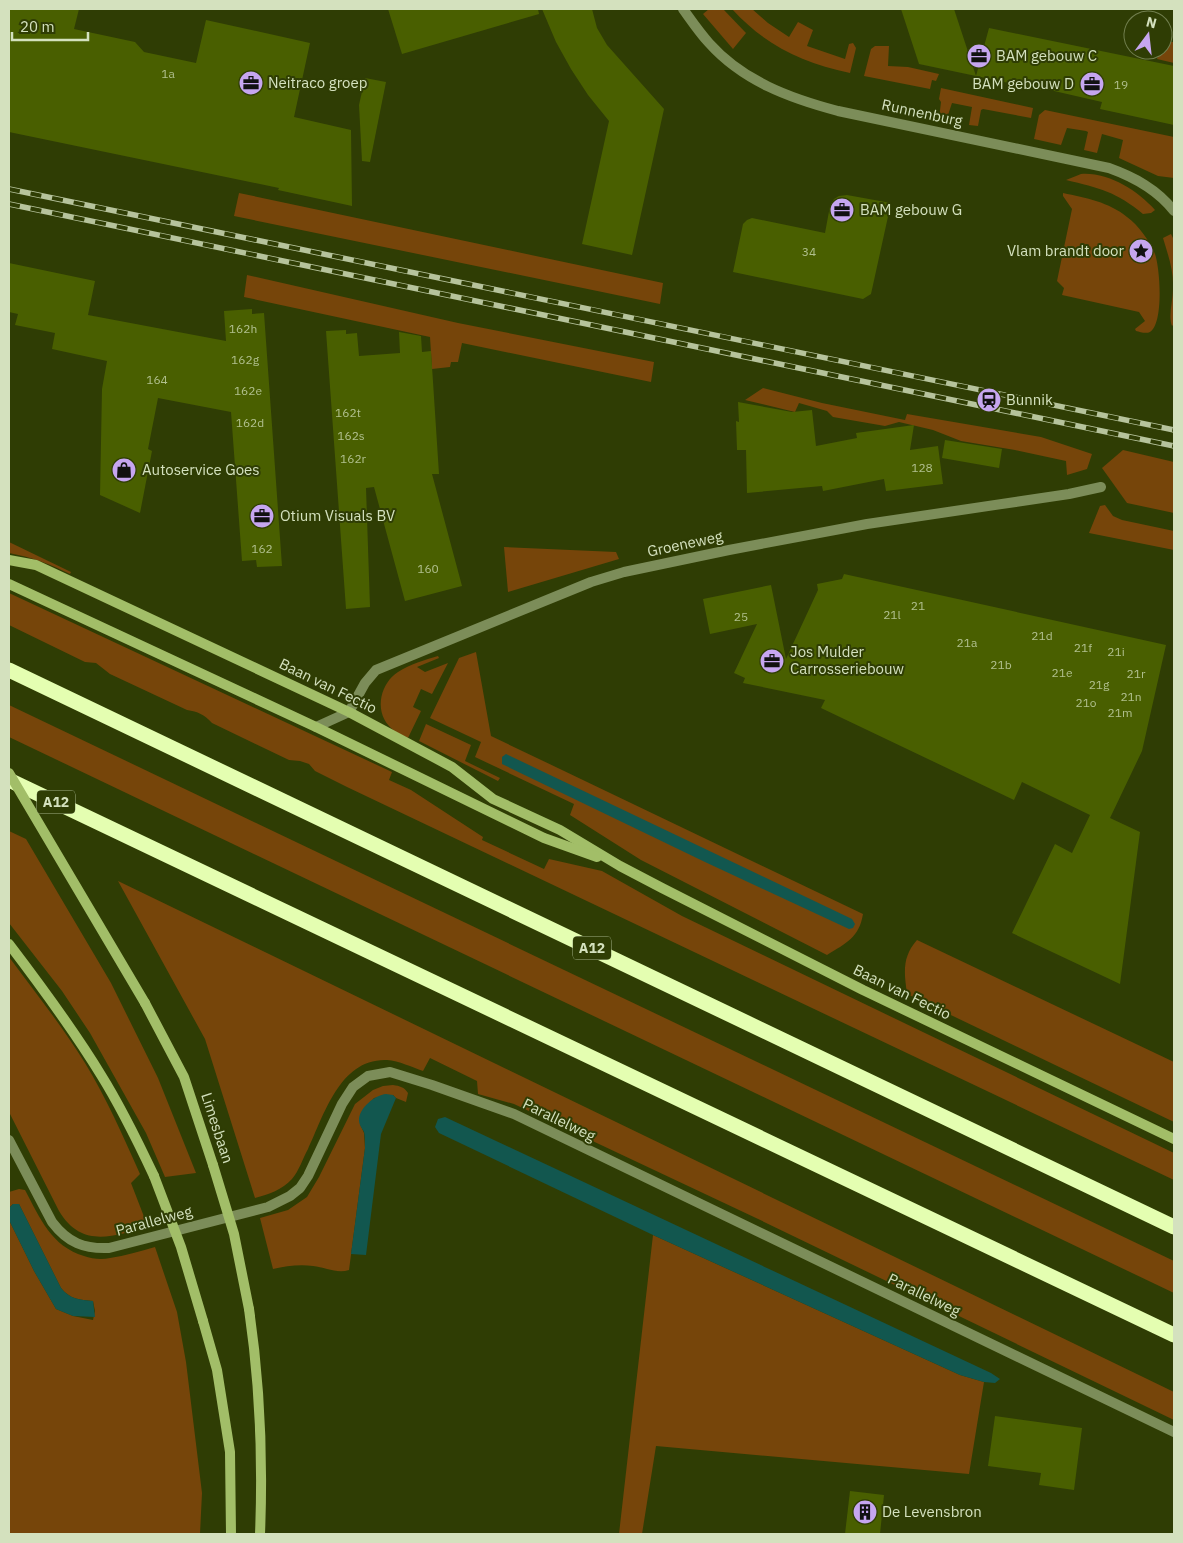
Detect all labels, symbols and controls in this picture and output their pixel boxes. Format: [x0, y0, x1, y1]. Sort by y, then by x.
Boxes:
scale bar [12, 10, 89, 42]
north arrow [1123, 10, 1173, 60]
text: N [1144, 12, 1159, 32]
text: 20 m [20, 17, 55, 36]
office icon: BAM gebouw C [966, 43, 992, 69]
place label: BAM gebouw C [996, 46, 1097, 65]
house number: 1a [161, 66, 175, 81]
office icon: Neitraco groep [238, 70, 264, 96]
office icon: BAM gebouw D [1079, 71, 1105, 97]
place label: Neitraco groep [268, 73, 367, 92]
place label: BAM gebouw D [972, 74, 1074, 93]
house number: 19 [1114, 77, 1128, 92]
street label: Runnenburg [880, 95, 964, 130]
office icon: BAM gebouw G [829, 197, 855, 223]
place label: BAM gebouw G [860, 200, 962, 219]
place icon: Vlam brandt door [1128, 238, 1154, 264]
place label: Vlam brandt door [1007, 241, 1124, 260]
house number: 34 [802, 244, 816, 259]
house number: 162h [229, 321, 257, 336]
house number: 162g [231, 352, 260, 367]
house number: 164 [146, 372, 168, 387]
house number: 162e [234, 383, 262, 398]
station icon: Bunnik [976, 387, 1002, 413]
place label: Bunnik [1006, 390, 1053, 409]
house number: 162t [335, 405, 361, 420]
house number: 162d [236, 415, 264, 430]
house number: 162s [337, 428, 365, 443]
house number: 162r [340, 451, 367, 466]
shop icon: Autoservice Goes [111, 457, 137, 483]
place label: Autoservice Goes [142, 460, 260, 479]
house number: 128 [911, 460, 933, 475]
office icon: Otium Visuals BV [249, 503, 275, 529]
place label: Otium Visuals BV [280, 506, 395, 525]
street label: Groeneweg [645, 526, 724, 561]
house number: 162 [251, 541, 273, 556]
house number: 160 [417, 561, 439, 576]
house number: 21 [911, 598, 925, 613]
house number: 21l [883, 607, 901, 622]
house number: 25 [734, 609, 748, 624]
house number: 21d [1031, 628, 1053, 643]
house number: 21a [957, 635, 978, 650]
house number: 21f [1074, 640, 1092, 655]
place label: Jos Mulder Carrosseriebouw [790, 642, 905, 678]
house number: 21i [1107, 644, 1125, 659]
office icon: Jos Mulder Carrosseriebouw [759, 648, 785, 674]
street label: Baan van Fectio [276, 654, 380, 717]
house number: 21b [990, 657, 1012, 672]
house number: 21e [1052, 665, 1073, 680]
house number: 21r [1127, 666, 1146, 681]
house number: 21g [1089, 677, 1110, 692]
house number: 21n [1120, 689, 1142, 704]
house number: 21o [1075, 695, 1097, 710]
house number: 21m [1108, 705, 1132, 720]
road number: A12 [37, 790, 75, 814]
road number: A12 [573, 936, 611, 960]
street label: Baan van Fectio [850, 960, 954, 1023]
street label: Limesbaan [197, 1090, 238, 1166]
street label: Parallelweg [520, 1094, 599, 1145]
street label: Parallelweg [114, 1201, 194, 1240]
street label: Parallelweg [885, 1269, 964, 1320]
building icon: De Levensbron [852, 1499, 878, 1525]
place label: De Levensbron [882, 1502, 982, 1521]

